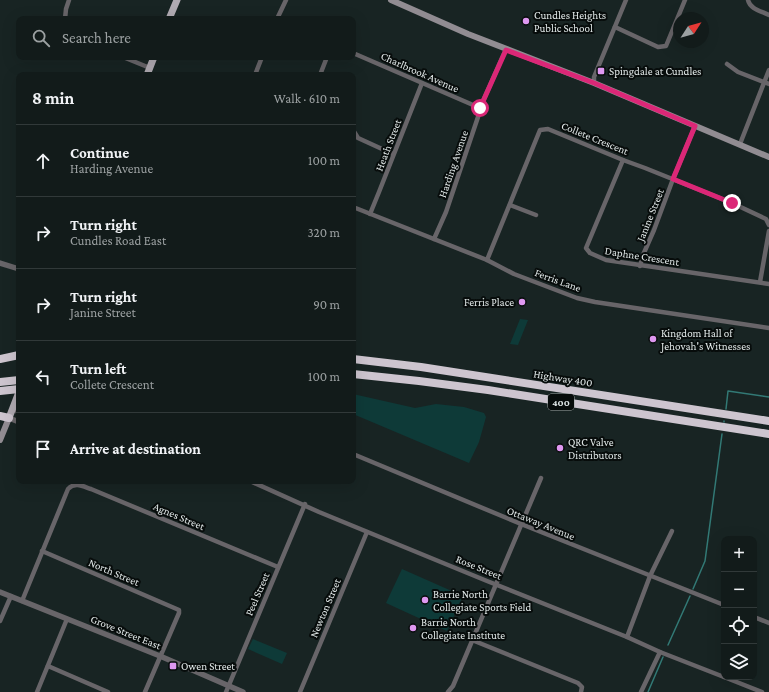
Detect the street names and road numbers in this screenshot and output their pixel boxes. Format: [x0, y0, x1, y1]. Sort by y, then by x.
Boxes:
street label: Charlbrook Avenue [379, 49, 461, 95]
street label: Heath Street [373, 117, 403, 173]
street label: Collete Crescent [560, 119, 631, 157]
street label: Harding Avenue [436, 129, 471, 200]
street label: Janine Street [634, 187, 667, 244]
street label: Daphne Crescent [604, 244, 680, 269]
street label: Ferris Lane [533, 266, 583, 294]
street label: Highway 400 [532, 367, 593, 390]
road number: 400 [548, 394, 574, 410]
street label: Agnes Street [151, 500, 207, 533]
street label: Ottaway Avenue [505, 504, 577, 543]
street label: Rose Street [454, 552, 504, 582]
street label: North Street [87, 556, 141, 588]
street label: Peel Street [243, 570, 272, 617]
street label: Newton Street [307, 576, 343, 639]
street label: Grove Street East [89, 612, 163, 652]

